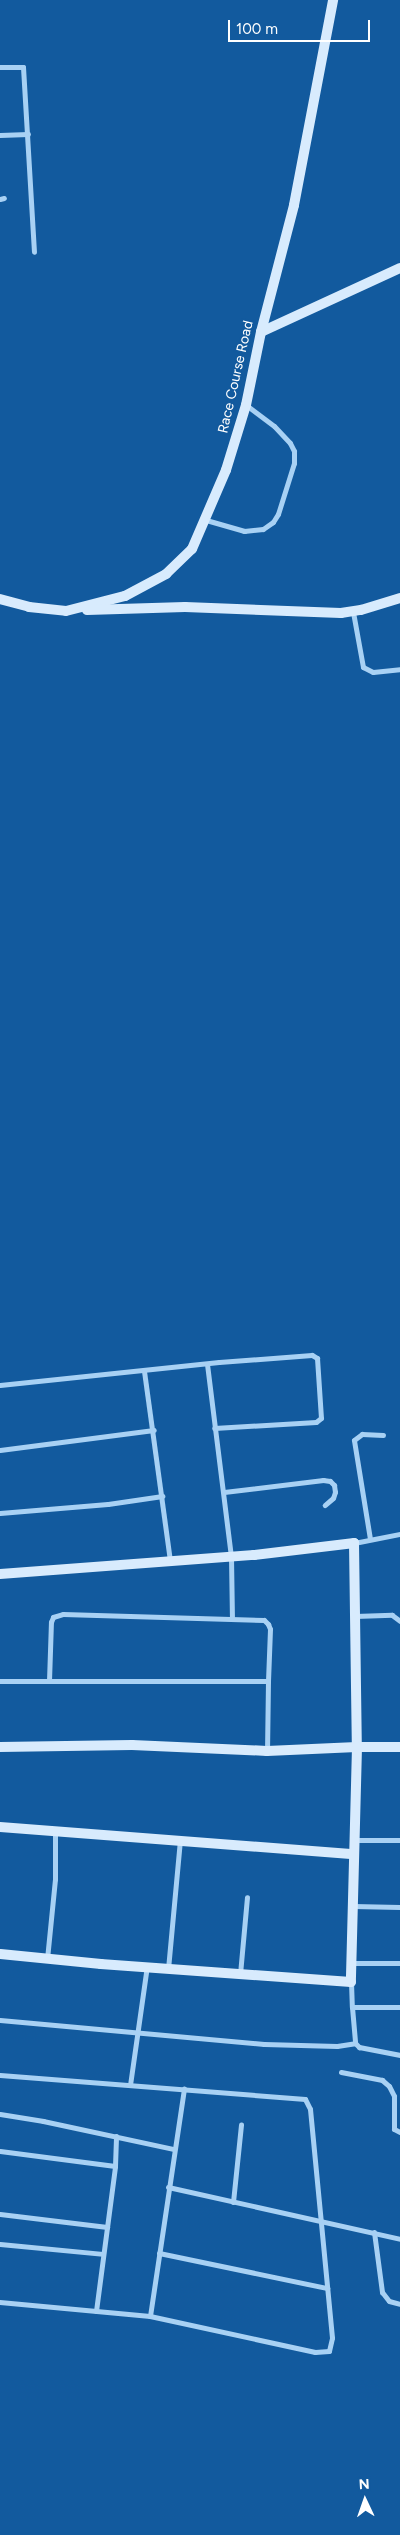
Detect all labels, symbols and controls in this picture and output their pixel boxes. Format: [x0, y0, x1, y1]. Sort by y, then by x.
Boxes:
scale bar [230, 10, 372, 42]
text: 100 m [236, 20, 278, 38]
street label: Race Course Road [215, 319, 257, 435]
north arrow [340, 2475, 390, 2525]
text: N [358, 2476, 370, 2493]

